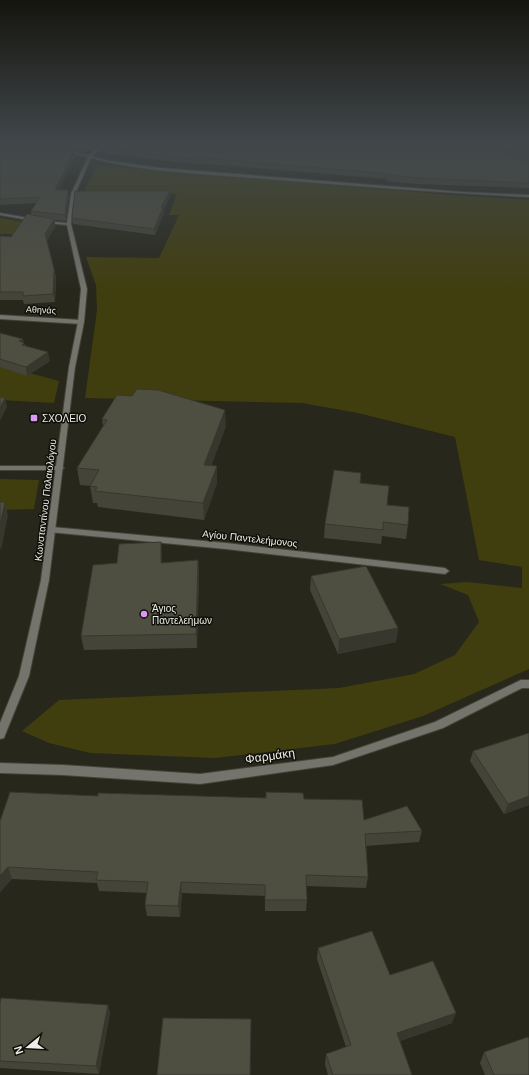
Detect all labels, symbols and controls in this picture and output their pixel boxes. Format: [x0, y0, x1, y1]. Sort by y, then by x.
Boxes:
street label: Αθηνάς [26, 304, 57, 316]
marker: ΣΧΟΛΕΙΟ [29, 413, 39, 423]
place label: ΣΧΟΛΕΙΟ [42, 413, 87, 424]
street label: Κωνσταντίνου Παλαιολόγου [33, 438, 58, 562]
street label: Αγίου Παντελεήμονος [202, 528, 298, 549]
place label: Άγιος Παντελεήμων [152, 603, 212, 626]
marker: Άγιος Παντελεήμων [139, 609, 149, 619]
street label: Φαρμάκη [244, 746, 296, 766]
north arrow [8, 1027, 48, 1067]
text: N [12, 1044, 25, 1056]

